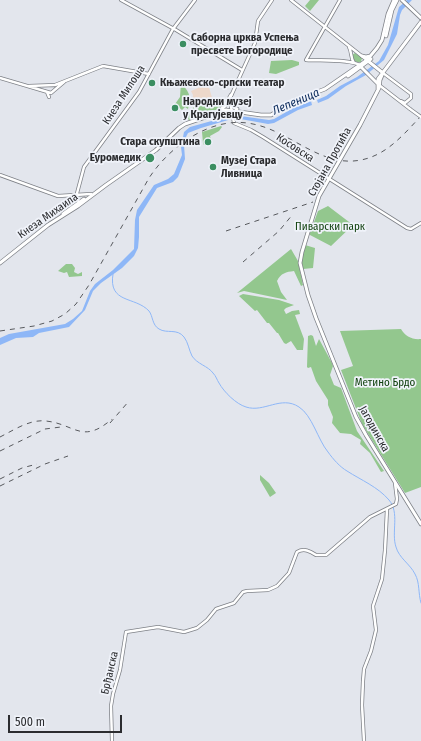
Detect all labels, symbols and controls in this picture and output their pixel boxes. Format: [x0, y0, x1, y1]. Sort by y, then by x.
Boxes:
place label: Саборна црква Успења пресвете Богородице [191, 31, 299, 57]
marker: Саборна црква Успења пресвете Богородице [178, 39, 188, 49]
street label: Кнеза Милоша [100, 63, 148, 127]
place label: Књажевско-српски театар [160, 76, 284, 90]
marker: Књажевско-српски театар [147, 78, 157, 88]
water label: Лепеница [270, 86, 322, 118]
place label: Народни музеј у Крагујевцу [183, 95, 252, 121]
marker: Народни музеј у Крагујевцу [170, 103, 180, 113]
street label: Стојана Протића [306, 125, 354, 199]
street label: Косовска [274, 131, 316, 165]
place label: Стара скупштина [120, 135, 200, 149]
marker: Стара скупштина [203, 137, 213, 147]
place label: Еуромедик [90, 151, 141, 165]
marker: Еуромедик [144, 152, 156, 164]
place label: Музеј Стара Ливница [221, 154, 276, 180]
marker: Музеј Стара Ливница [208, 162, 218, 172]
street label: Кнеза Михаила [15, 190, 81, 242]
park label: Пиварски парк [295, 220, 365, 234]
park label: Метино Брдо [355, 376, 415, 390]
street label: Јагодинска [356, 404, 392, 454]
street label: Брђанска [99, 650, 121, 696]
scale bar [10, 707, 124, 733]
text: 500 m [15, 715, 45, 729]

